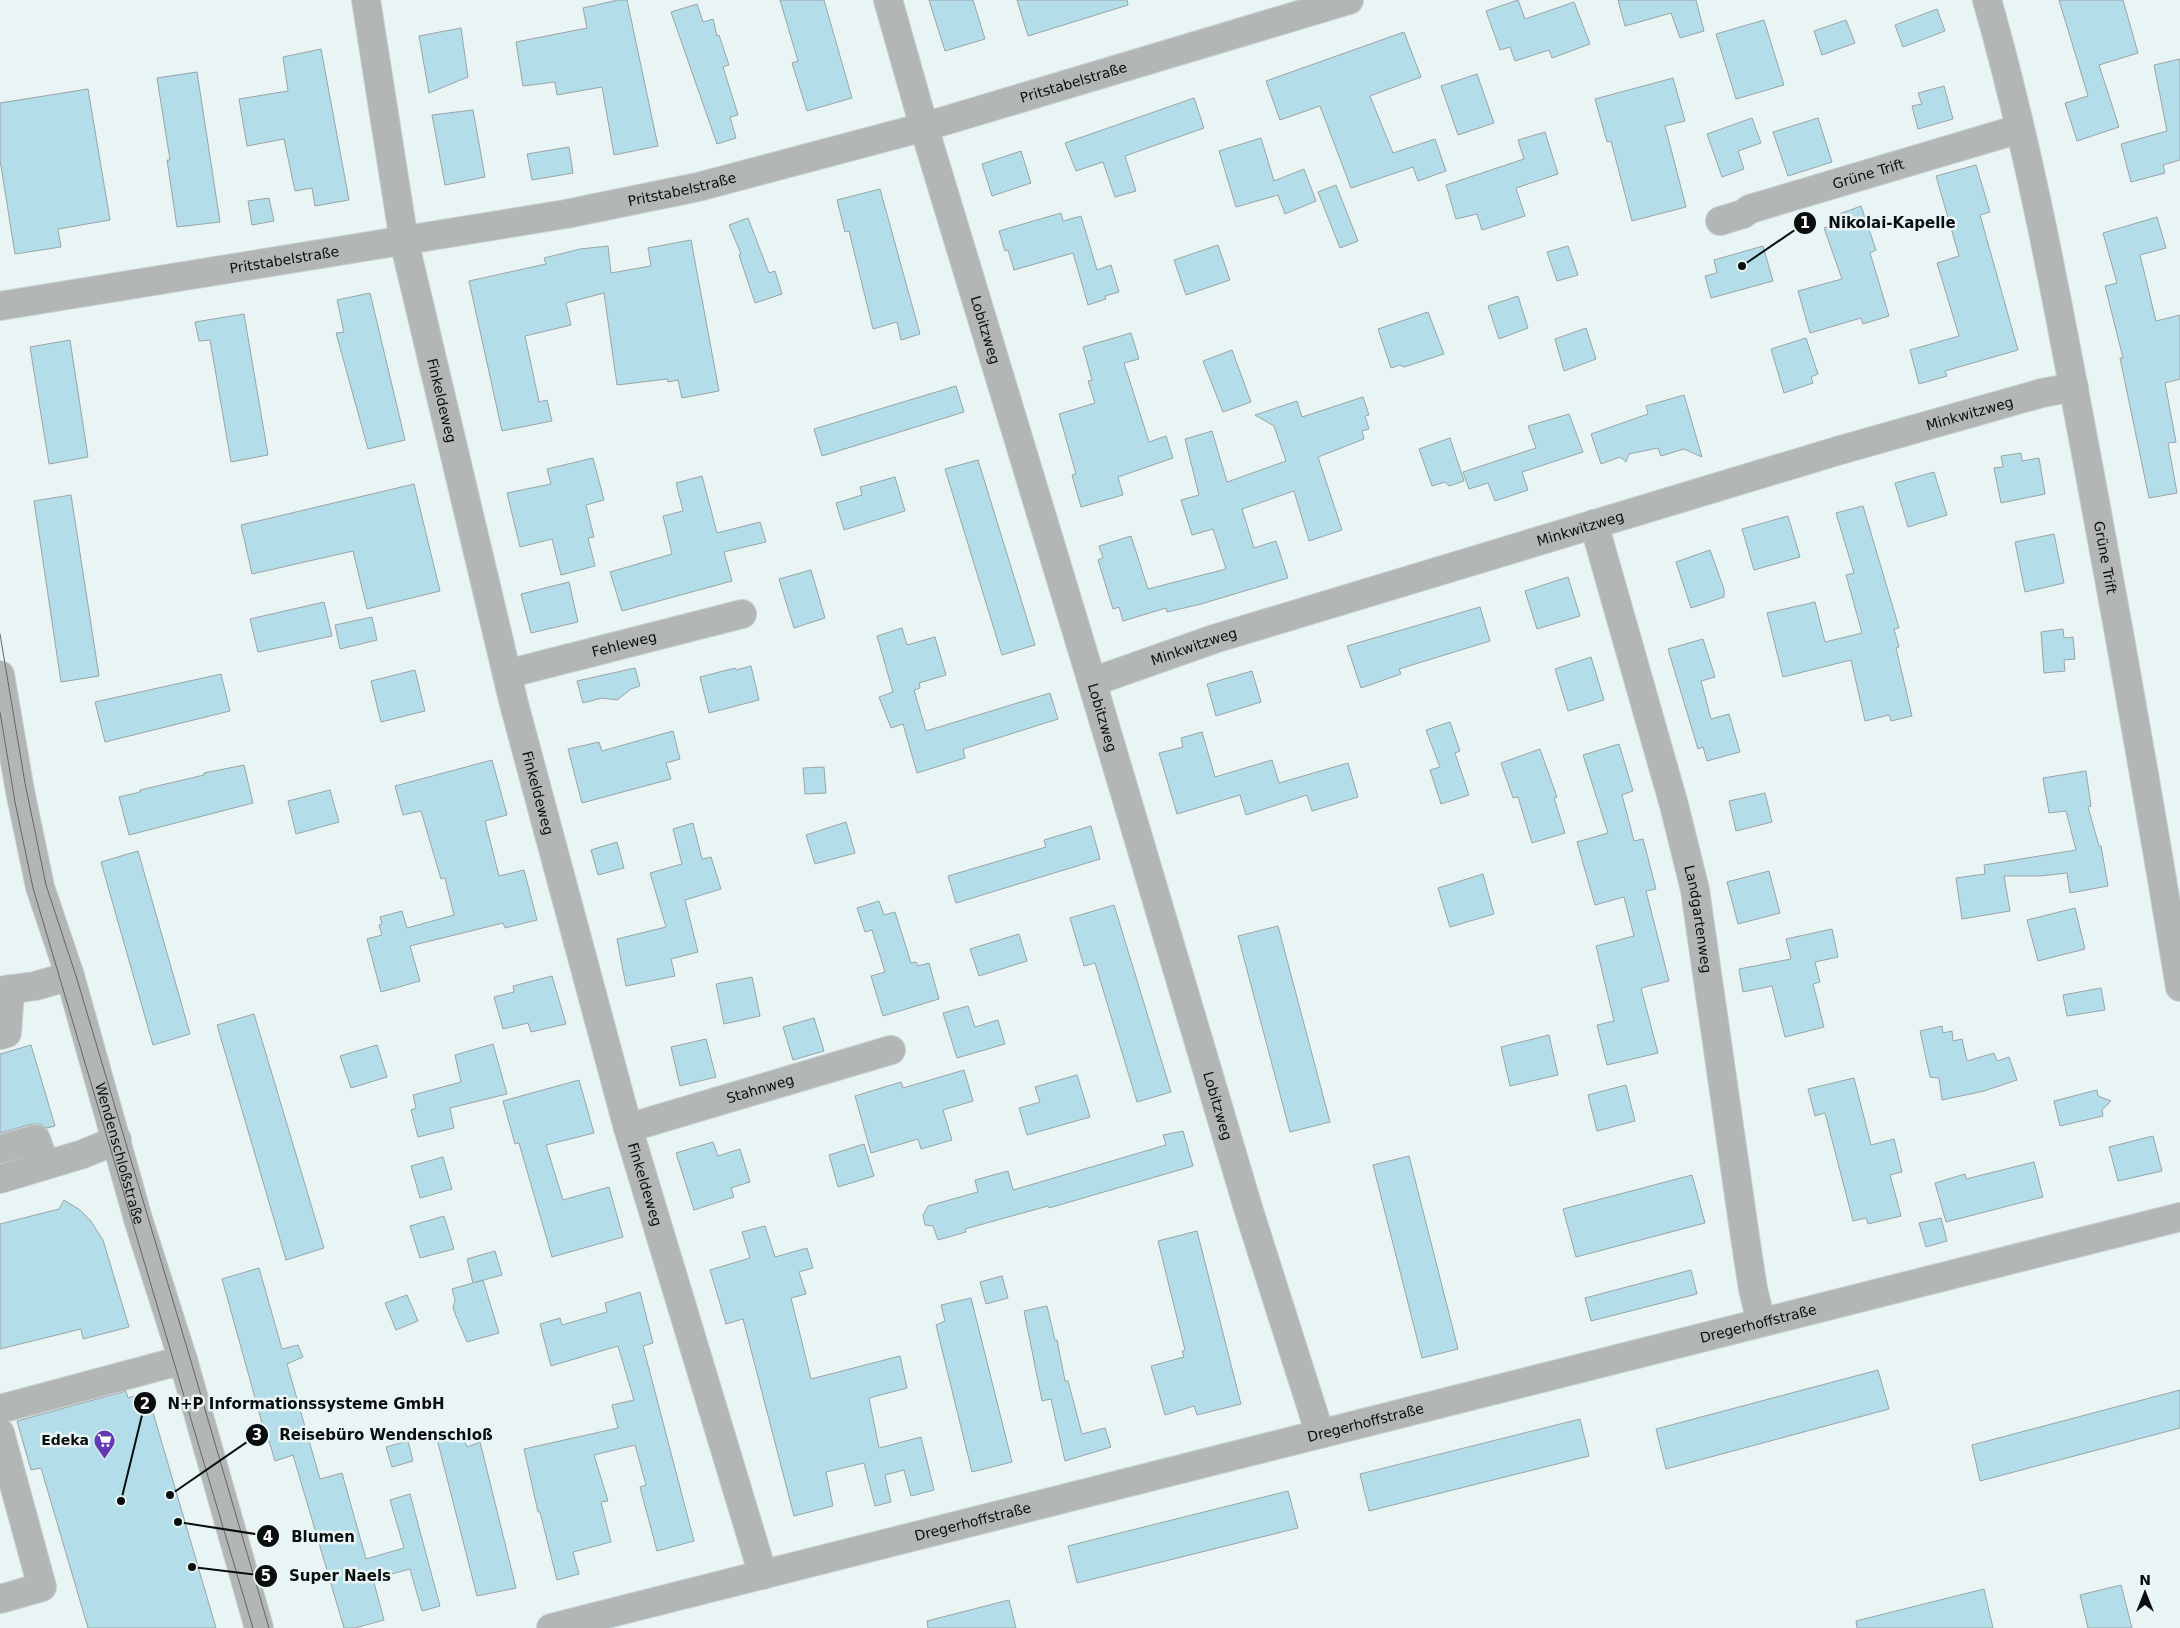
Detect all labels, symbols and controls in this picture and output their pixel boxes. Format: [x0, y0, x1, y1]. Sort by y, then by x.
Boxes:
street label: Pritstabelstraße [1018, 59, 1129, 106]
street label: Grüne Trift [1831, 156, 1906, 192]
street label: Pritstabelstraße [626, 169, 738, 209]
callout: Nikolai-Kapelle [1793, 208, 1965, 238]
text: 1 [1800, 214, 1810, 232]
text: Nikolai-Kapelle [1828, 214, 1956, 232]
street label: Pritstabelstraße [228, 243, 340, 277]
street label: Lobitzweg [968, 294, 1003, 366]
street label: Finkeldeweg [424, 357, 460, 444]
street label: Minkwitzweg [1924, 393, 2015, 433]
street label: Minkwitzweg [1535, 508, 1626, 549]
street label: Grüne Trift [2091, 520, 2120, 596]
street label: Minkwitzweg [1149, 624, 1239, 669]
street label: Fehleweg [590, 628, 658, 660]
street label: Lobitzweg [1085, 681, 1120, 754]
street label: Finkeldeweg [519, 749, 557, 837]
street label: Landgartenweg [1681, 863, 1715, 974]
street label: Lobitzweg [1200, 1070, 1236, 1142]
street label: Stahnweg [725, 1071, 796, 1106]
street label: Wendenschloßstraße [92, 1081, 147, 1227]
street label: Finkeldeweg [625, 1141, 665, 1228]
street label: Dregerhoffstraße [1698, 1301, 1818, 1346]
callout: N+P Informationssysteme GmbH [132, 1388, 454, 1418]
text: 2 [140, 1395, 150, 1413]
text: N+P Informationssysteme GmbH [167, 1395, 445, 1413]
street label: Dregerhoffstraße [1306, 1400, 1425, 1445]
callout: Reisebüro Wendenschloß [244, 1420, 503, 1450]
text: 3 [252, 1426, 262, 1444]
text: Reisebüro Wendenschloß [279, 1426, 493, 1444]
supermarket icon: Edeka [93, 1428, 117, 1459]
place label: Edeka [41, 1432, 89, 1448]
street label: Dregerhoffstraße [913, 1499, 1033, 1544]
callout: Blumen [256, 1521, 365, 1551]
text: 4 [263, 1528, 273, 1546]
text: Blumen [291, 1528, 355, 1546]
callout: Super Naels [254, 1561, 401, 1591]
text: 5 [261, 1567, 271, 1585]
text: Super Naels [289, 1567, 391, 1585]
north arrow [2120, 1568, 2170, 1618]
text: N [2139, 1572, 2151, 1588]

